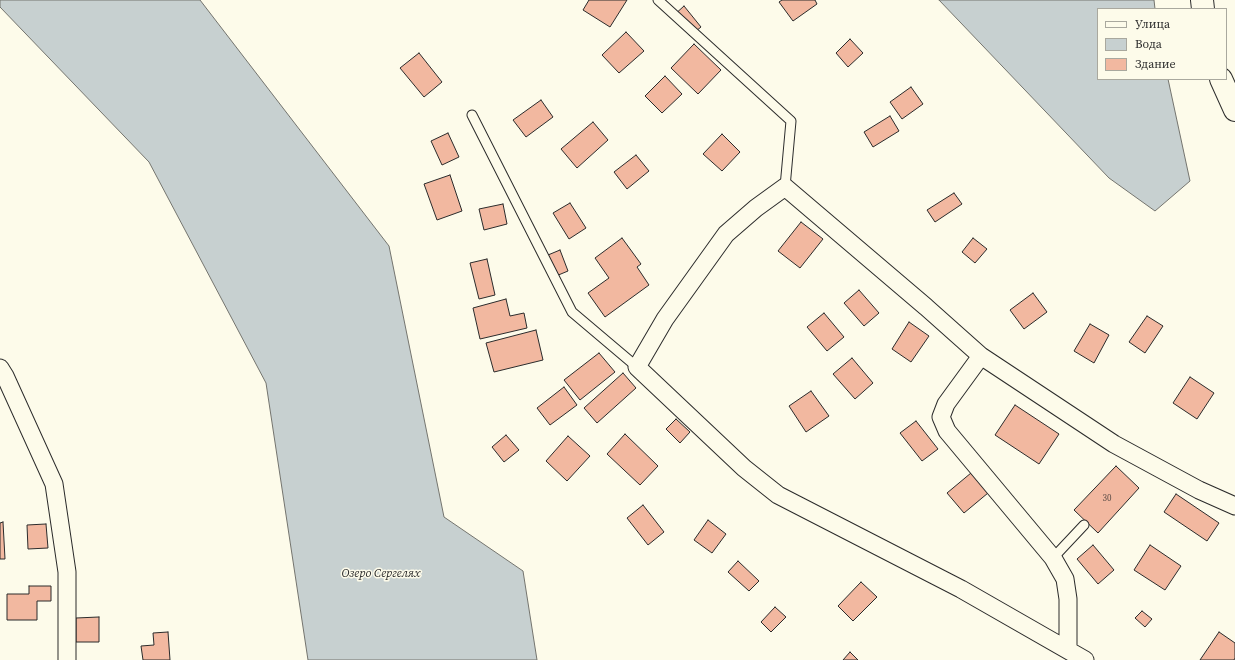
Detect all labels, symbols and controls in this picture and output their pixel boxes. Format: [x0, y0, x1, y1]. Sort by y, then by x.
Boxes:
legend [1097, 8, 1227, 80]
text: Улица [1135, 16, 1170, 32]
text: Вода [1135, 36, 1162, 52]
text: Здание [1135, 56, 1176, 72]
house number: 30 [1103, 494, 1111, 504]
water label: Озеро Сергелях [342, 567, 420, 581]

